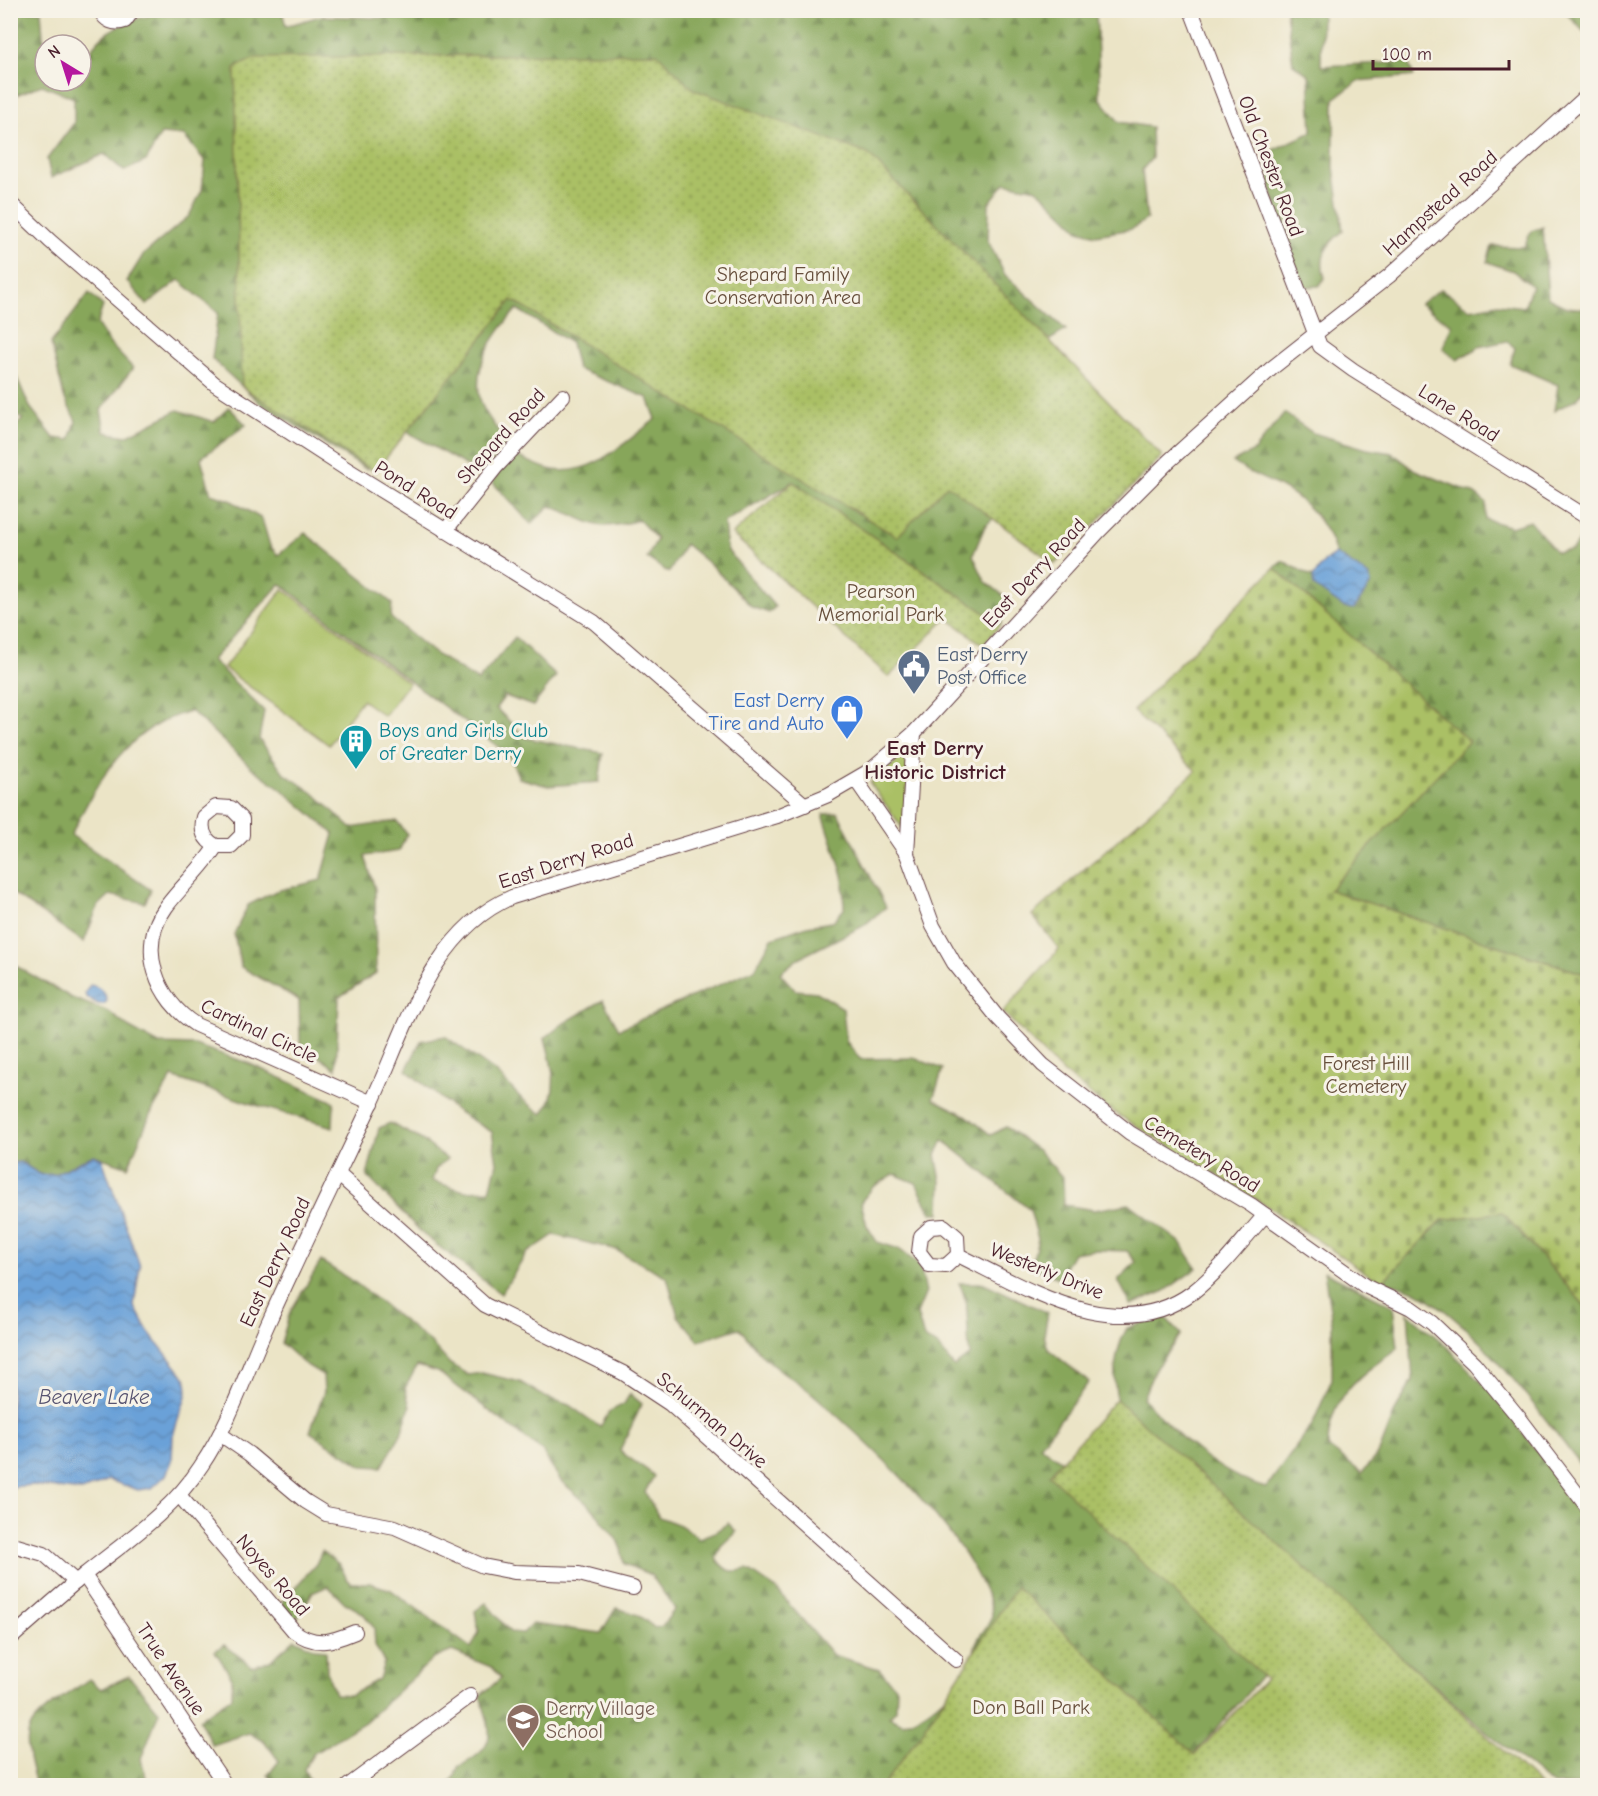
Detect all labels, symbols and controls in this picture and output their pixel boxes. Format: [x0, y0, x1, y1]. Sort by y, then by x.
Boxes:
north arrow [33, 33, 93, 93]
scale bar [1373, 33, 1510, 71]
text: N [45, 42, 64, 62]
text: 100 m [1382, 44, 1432, 65]
street label: Old Chester Road [1234, 92, 1308, 240]
street label: Hampstead Road [1378, 146, 1502, 260]
park label: Shepard Family Conservation Area [705, 263, 861, 309]
street label: Lane Road [1414, 379, 1504, 447]
street label: Shepard Road [452, 384, 550, 488]
street label: Pond Road [371, 456, 461, 524]
street label: East Derry Road [978, 514, 1090, 632]
park label: Pearson Memorial Park [818, 580, 944, 626]
place label: East Derry Post Office [937, 643, 1028, 689]
public building icon: East Derry Post Office [896, 648, 932, 695]
place label: East Derry Tire and Auto [709, 689, 824, 735]
shop icon: East Derry Tire and Auto [829, 693, 865, 740]
place label: Boys and Girls Club of Greater Derry [379, 719, 548, 765]
building icon: Boys and Girls Club of Greater Derry [338, 723, 374, 770]
district label: East Derry Historic District [864, 736, 1007, 784]
street label: East Derry Road [496, 828, 636, 894]
street label: Cardinal Circle [197, 994, 321, 1068]
park label: Forest Hill Cemetery [1322, 1052, 1410, 1098]
street label: Cemetery Road [1140, 1110, 1264, 1198]
street label: East Derry Road [235, 1194, 315, 1330]
street label: Westerly Drive [987, 1238, 1107, 1304]
street label: Schurman Drive [652, 1367, 772, 1473]
water label: Beaver Lake [39, 1385, 150, 1409]
street label: Noyes Road [231, 1530, 315, 1620]
street label: True Avenue [132, 1619, 210, 1719]
park label: Don Ball Park [972, 1696, 1090, 1719]
place label: Derry Village School [546, 1697, 655, 1743]
school or university icon: Derry Village School [505, 1702, 541, 1749]

